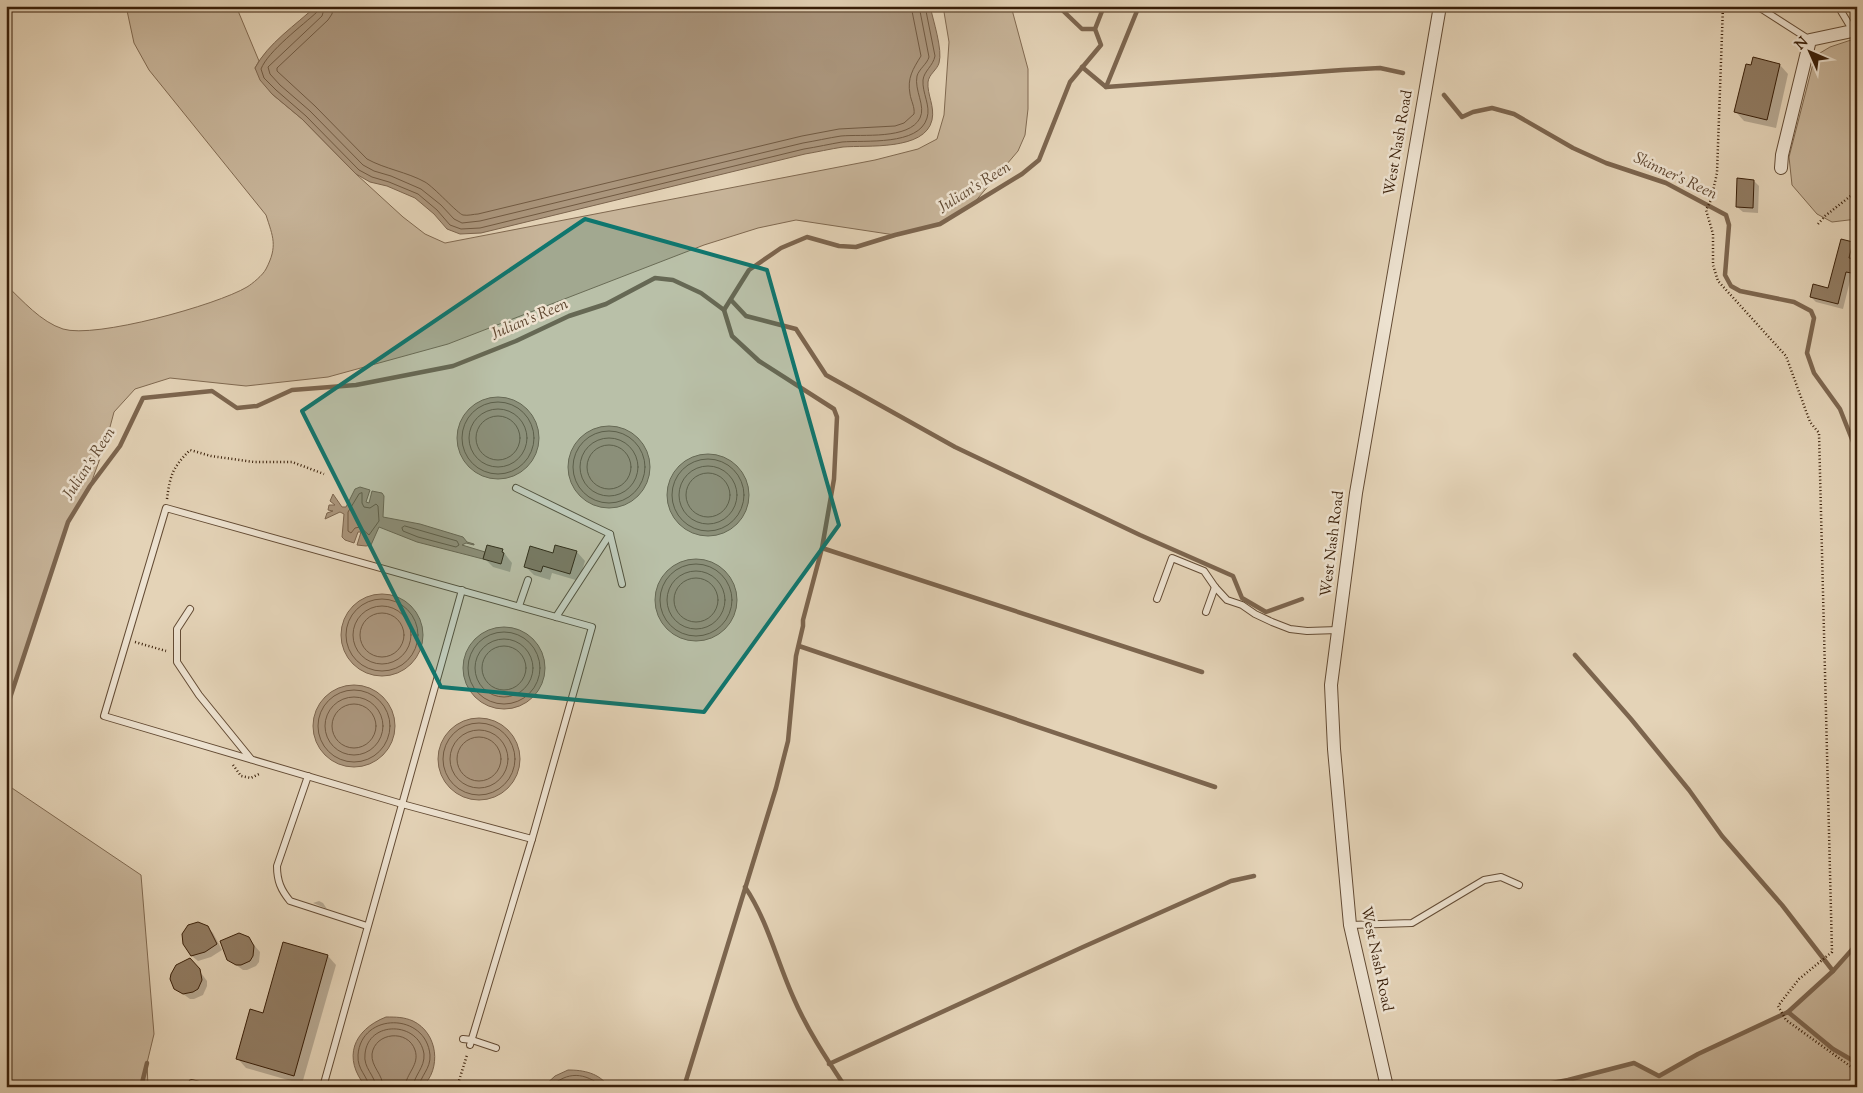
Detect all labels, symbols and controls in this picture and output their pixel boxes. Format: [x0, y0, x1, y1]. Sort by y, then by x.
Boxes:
north arrow [1786, 28, 1836, 78]
text: N [1791, 33, 1813, 55]
street label: West Nash Road [1379, 88, 1419, 197]
water label: Skinner's Reen [1629, 148, 1721, 207]
water label: Julian's Reen [933, 156, 1016, 220]
water label: Julian's Reen [487, 293, 573, 347]
water label: Julian's Reen [57, 423, 122, 505]
street label: West Nash Road [1316, 489, 1350, 598]
street label: West Nash Road [1355, 905, 1397, 1014]

